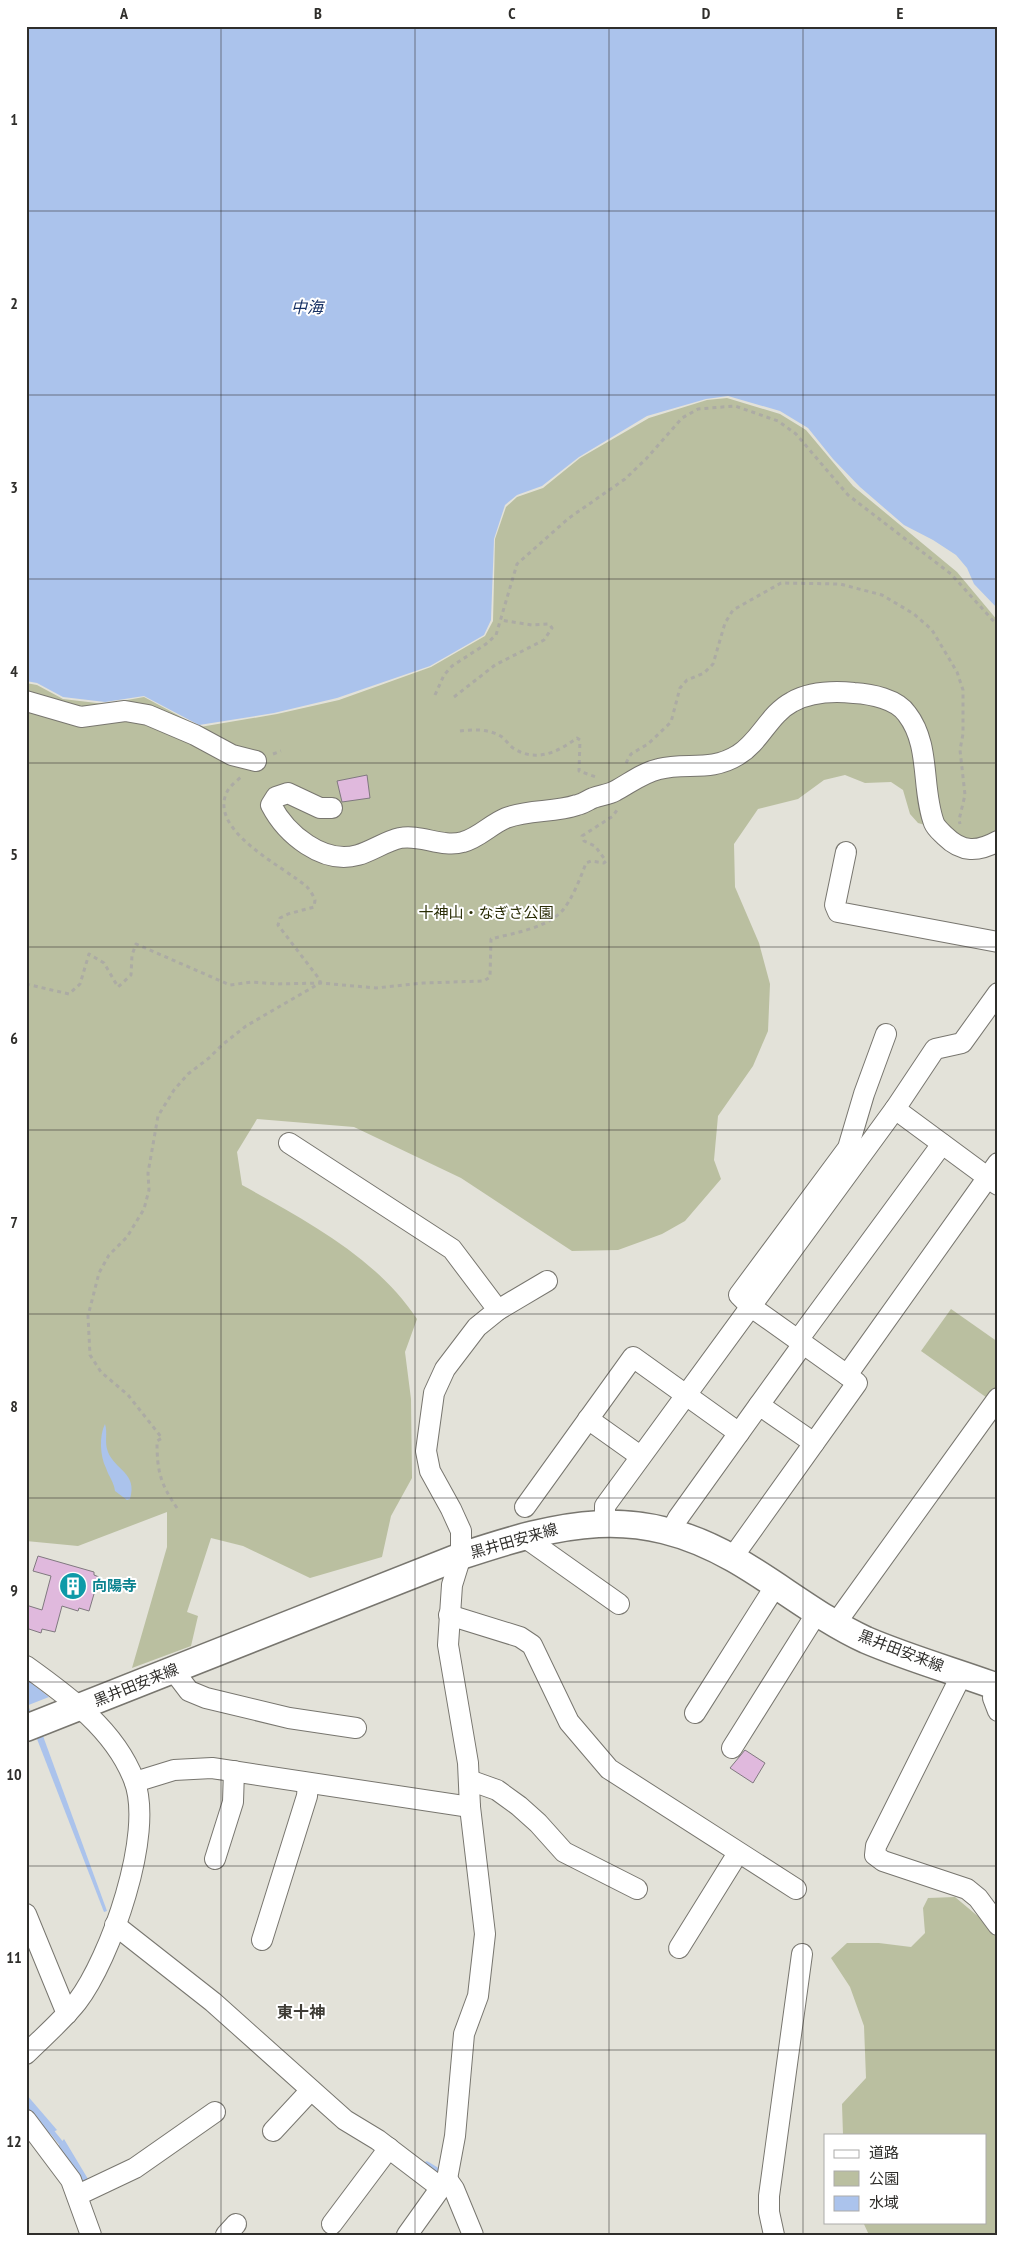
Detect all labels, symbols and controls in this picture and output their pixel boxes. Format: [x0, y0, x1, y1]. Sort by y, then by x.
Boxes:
text: A [119, 3, 129, 23]
text: B [314, 3, 322, 23]
text: C [508, 3, 516, 23]
text: D [702, 3, 711, 23]
text: E [897, 3, 904, 23]
text: 1 [10, 109, 18, 129]
text: 2 [10, 293, 18, 313]
water label: 中海 [291, 297, 326, 317]
text: 3 [10, 477, 18, 497]
text: 4 [10, 661, 18, 681]
text: 5 [10, 844, 18, 864]
park label: 十神山・なぎさ公園 [418, 903, 554, 922]
text: 6 [10, 1028, 18, 1048]
text: 7 [10, 1212, 18, 1232]
text: 8 [10, 1396, 18, 1416]
street label: 黒井田安来線 [468, 1519, 560, 1562]
building icon: 向陽寺 [58, 1571, 88, 1601]
place label: 向陽寺 [92, 1576, 137, 1595]
text: 9 [10, 1580, 18, 1600]
street label: 黒井田安来線 [856, 1626, 947, 1676]
street label: 黒井田安来線 [91, 1659, 181, 1710]
text: 10 [6, 1764, 22, 1784]
text: 11 [6, 1947, 22, 1967]
district label: 東十神 [277, 2002, 325, 2022]
text: 12 [6, 2131, 22, 2151]
legend [824, 2134, 986, 2224]
text: 道路 [869, 2143, 899, 2162]
text: 公園 [869, 2169, 899, 2188]
text: 水域 [869, 2193, 899, 2212]

